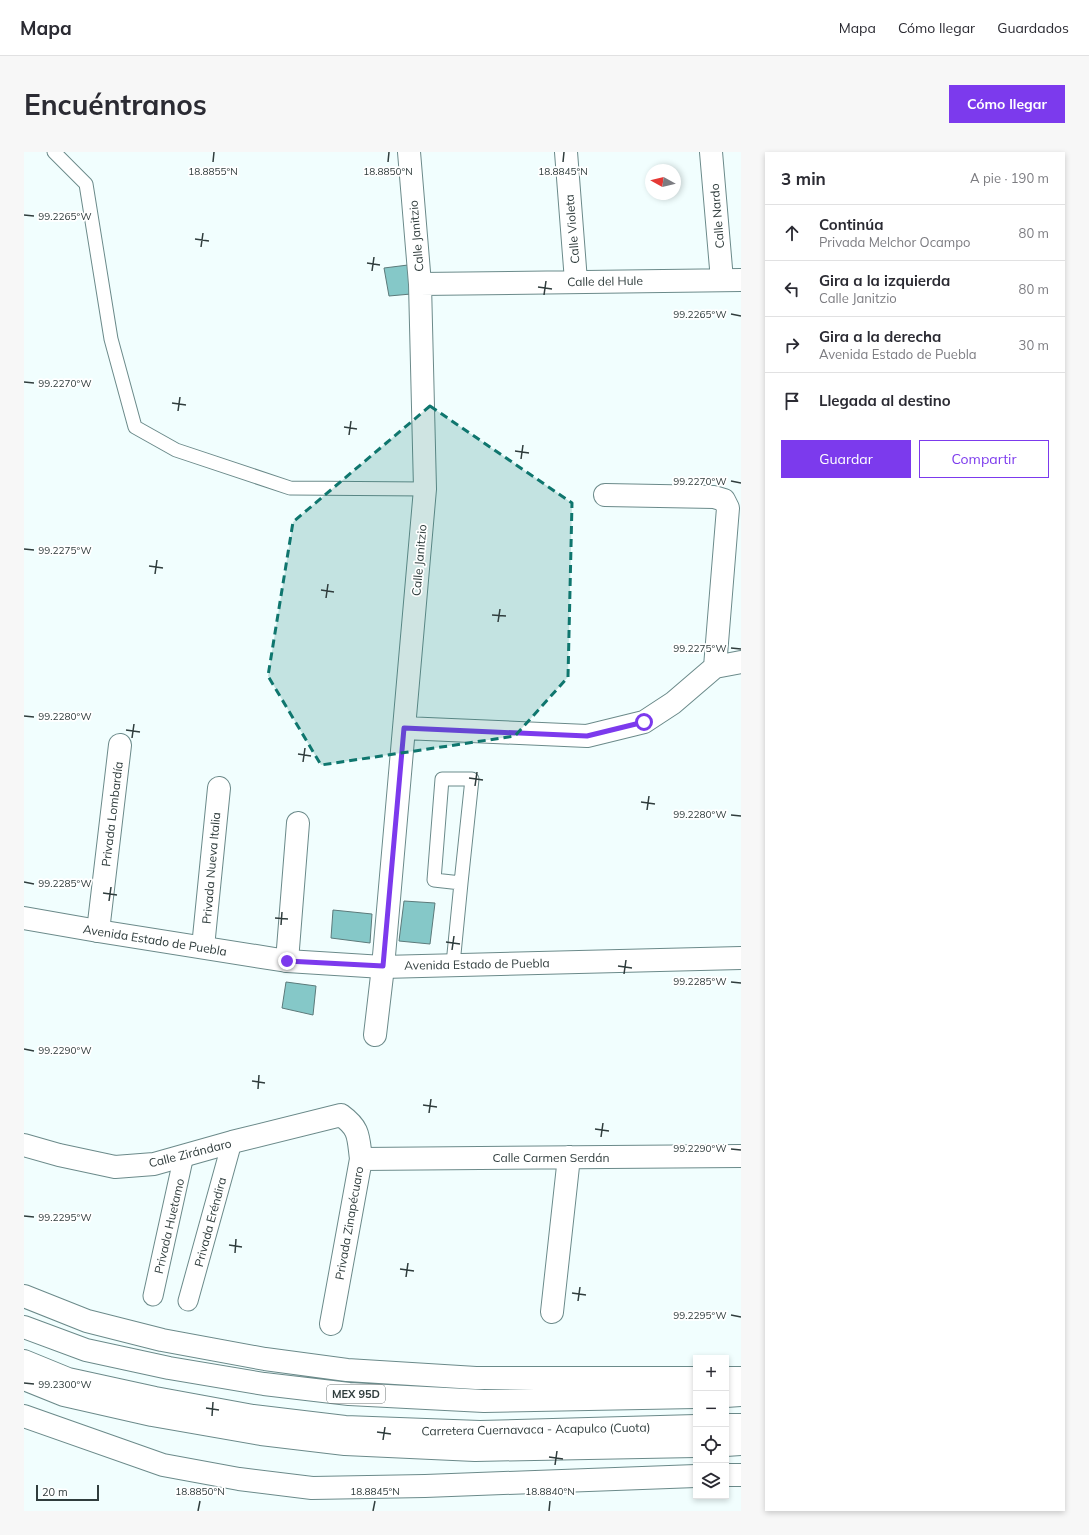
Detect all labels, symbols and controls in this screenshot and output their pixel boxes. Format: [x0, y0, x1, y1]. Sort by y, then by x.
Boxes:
text: Mapa [20, 16, 72, 40]
text: Mapa [839, 19, 876, 37]
text: Cómo llegar [898, 19, 975, 37]
text: Guardados [997, 19, 1069, 37]
button: Cómo llegar [949, 85, 1065, 123]
text: Encuéntranos [24, 87, 207, 122]
north arrow [645, 164, 681, 200]
text: 18.8855°N [188, 165, 238, 178]
text: 18.8850°N [363, 165, 413, 178]
text: 18.8845°N [538, 165, 588, 178]
text: 3 min [781, 168, 826, 189]
text: A pie · 190 m [970, 170, 1049, 186]
street label: Calle Nardo [707, 183, 727, 249]
street label: Calle Violeta [562, 194, 582, 264]
street label: Calle Janitzio [405, 199, 427, 272]
text: 99.2265°W [38, 210, 92, 223]
text: Continúa [819, 215, 884, 234]
icon: ahead [781, 222, 803, 244]
text: 80 m [1019, 225, 1049, 241]
text: Privada Melchor Ocampo [819, 234, 970, 250]
text: Gira a la izquierda [819, 271, 950, 290]
street label: Calle del Hule [567, 273, 643, 289]
icon: left [781, 278, 803, 300]
text: 80 m [1019, 281, 1049, 297]
text: Calle Janitzio [819, 290, 897, 306]
text: 99.2265°W [673, 308, 727, 321]
text: Gira a la derecha [819, 327, 941, 346]
icon: right [781, 334, 803, 356]
text: 30 m [1019, 337, 1049, 353]
text: Avenida Estado de Puebla [819, 346, 977, 362]
text: 99.2270°W [38, 377, 92, 390]
icon: arrive [781, 390, 803, 412]
text: Llegada al destino [819, 391, 951, 410]
button: Guardar [781, 440, 911, 478]
button: Compartir [919, 440, 1049, 478]
text: 99.2270°W [673, 475, 727, 488]
street label: Calle Janitzio [408, 523, 430, 596]
text: 99.2275°W [38, 544, 92, 557]
text: 99.2275°W [673, 642, 727, 655]
text: 99.2280°W [38, 710, 92, 723]
route start [635, 713, 653, 731]
street label: Privada Lombardía [98, 761, 126, 867]
text: 99.2280°W [673, 808, 727, 821]
street label: Privada Nueva Italia [199, 811, 223, 925]
text: 99.2285°W [38, 877, 92, 890]
street label: Avenida Estado de Puebla [82, 921, 228, 959]
route end [278, 952, 296, 970]
street label: Avenida Estado de Puebla [404, 955, 550, 973]
text: 99.2285°W [673, 975, 727, 988]
text: 99.2290°W [38, 1044, 92, 1057]
street label: Calle Zirándaro [147, 1135, 233, 1171]
text: 99.2290°W [673, 1142, 727, 1155]
street label: Calle Carmen Serdán [492, 1150, 610, 1165]
street label: Privada Zinapécuaro [332, 1165, 366, 1281]
street label: Privada Eréndira [191, 1175, 229, 1269]
street label: Privada Huetamo [151, 1177, 187, 1275]
text: 99.2295°W [38, 1211, 92, 1224]
text: 99.2295°W [673, 1309, 727, 1322]
map controls [693, 1355, 729, 1499]
button: + [693, 1355, 729, 1391]
text: 99.2300°W [38, 1378, 92, 1391]
road number: MEX 95D [327, 1385, 385, 1403]
button: − [693, 1391, 729, 1427]
street label: Carretera Cuernavaca - Acapulco (Cuota) [421, 1420, 651, 1438]
button: locate [693, 1427, 729, 1463]
button: layers [693, 1463, 729, 1499]
scale bar [36, 1483, 99, 1502]
text: 20 m [42, 1485, 68, 1499]
text: 18.8850°N [175, 1485, 225, 1498]
text: 18.8845°N [350, 1485, 400, 1498]
text: 18.8840°N [525, 1485, 575, 1498]

